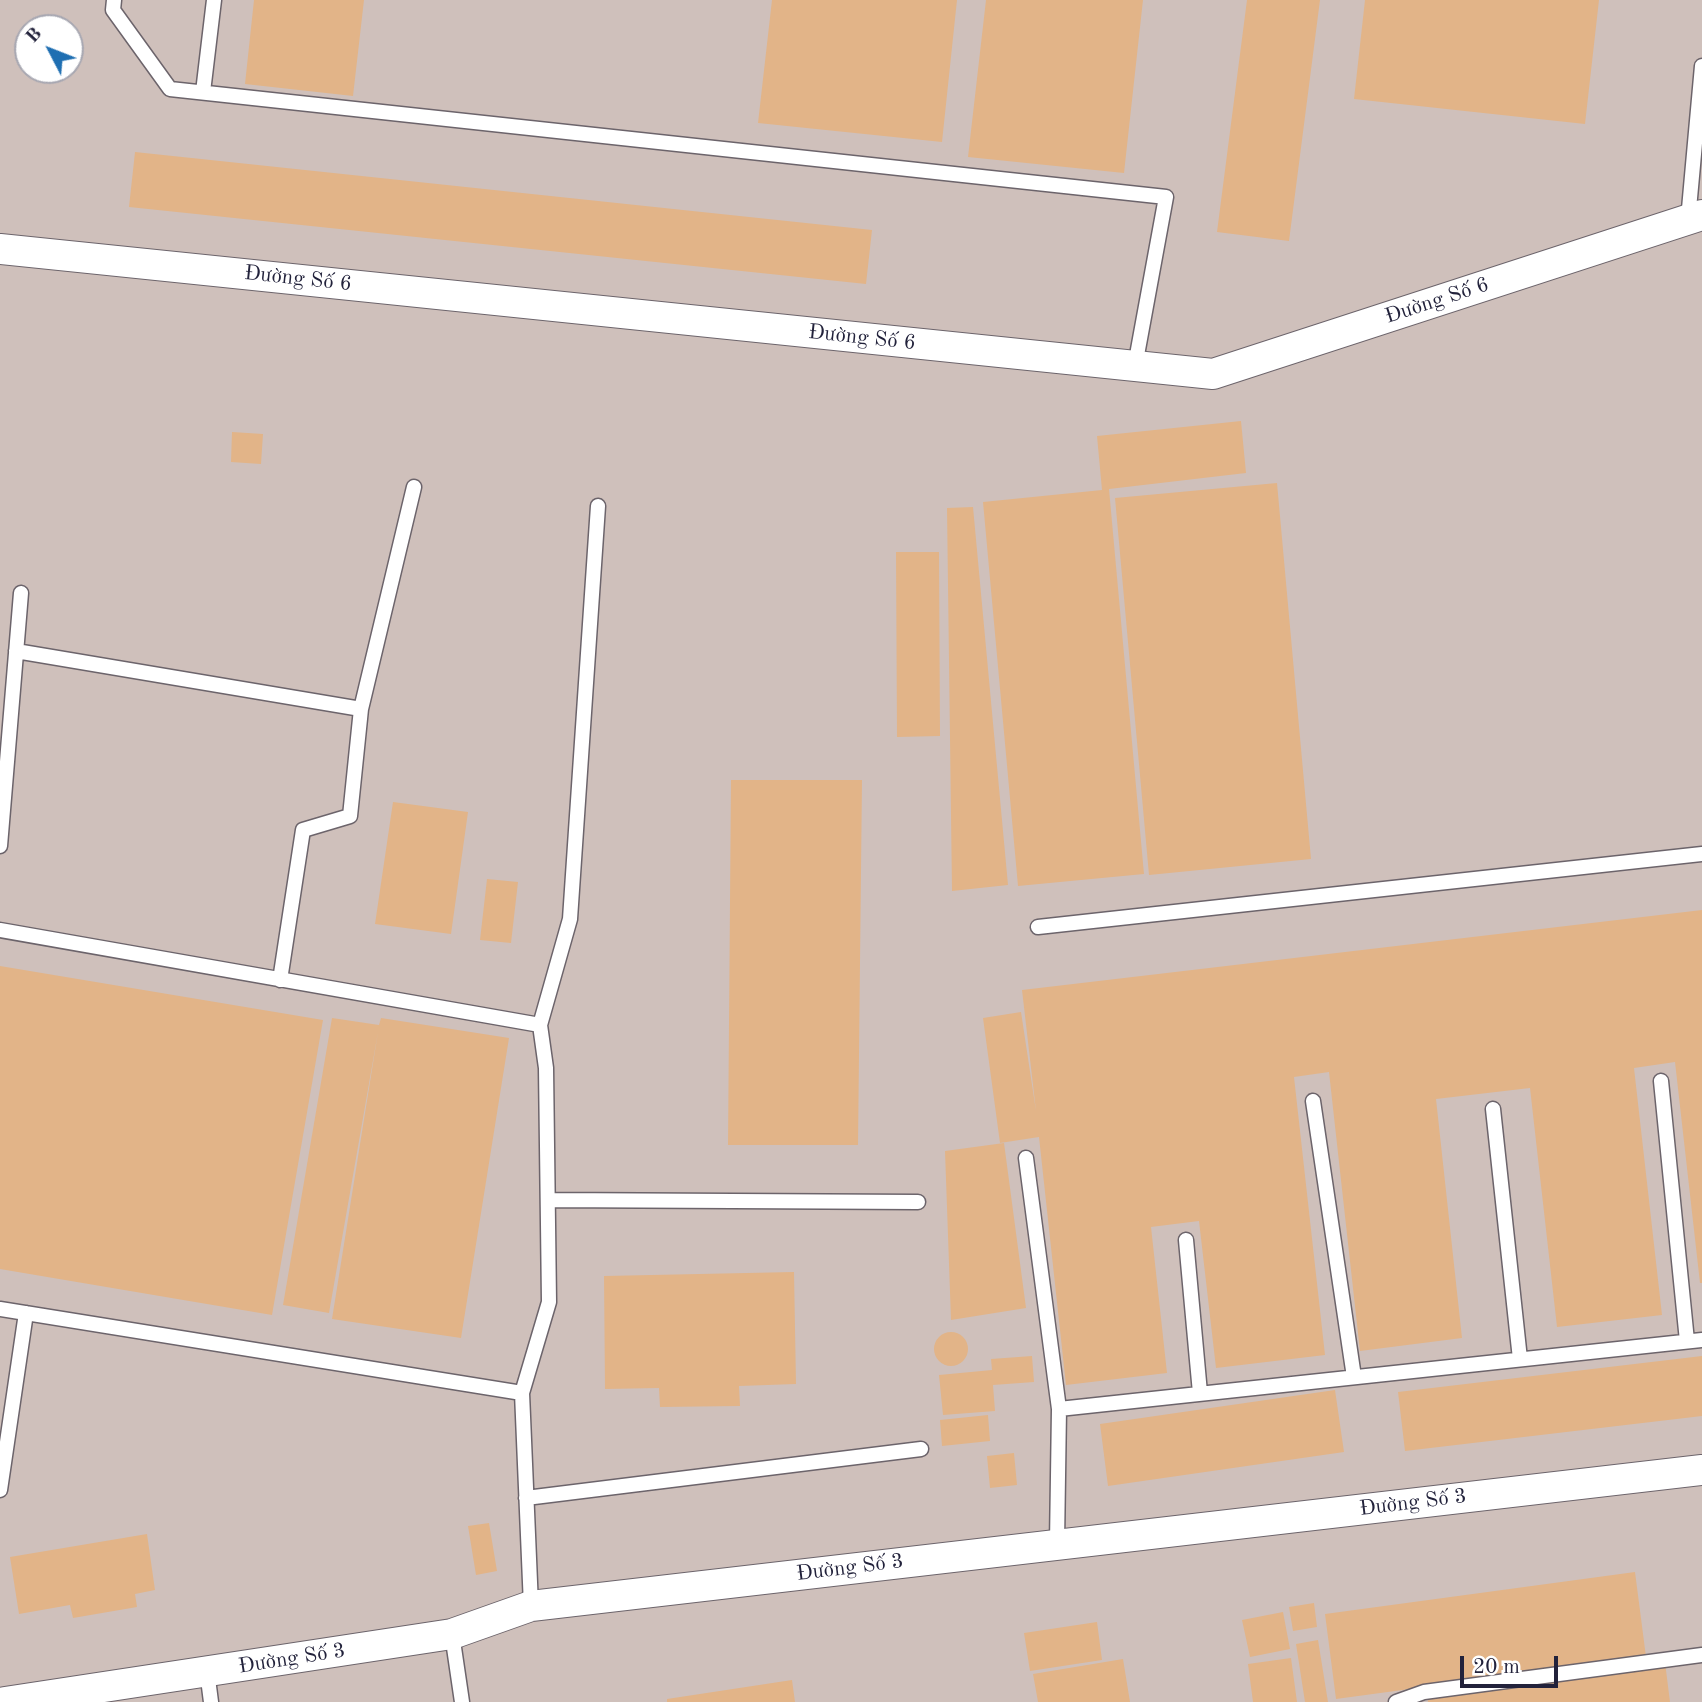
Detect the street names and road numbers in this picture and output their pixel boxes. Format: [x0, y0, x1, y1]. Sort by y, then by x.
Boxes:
street label: Đường Số 6 [243, 261, 353, 297]
street label: Đường Số 6 [1382, 272, 1492, 330]
street label: Đường Số 6 [807, 320, 917, 356]
street label: Đường Số 3 [1358, 1484, 1468, 1522]
street label: Đường Số 3 [795, 1549, 905, 1587]
street label: Đường Số 3 [237, 1638, 347, 1680]

